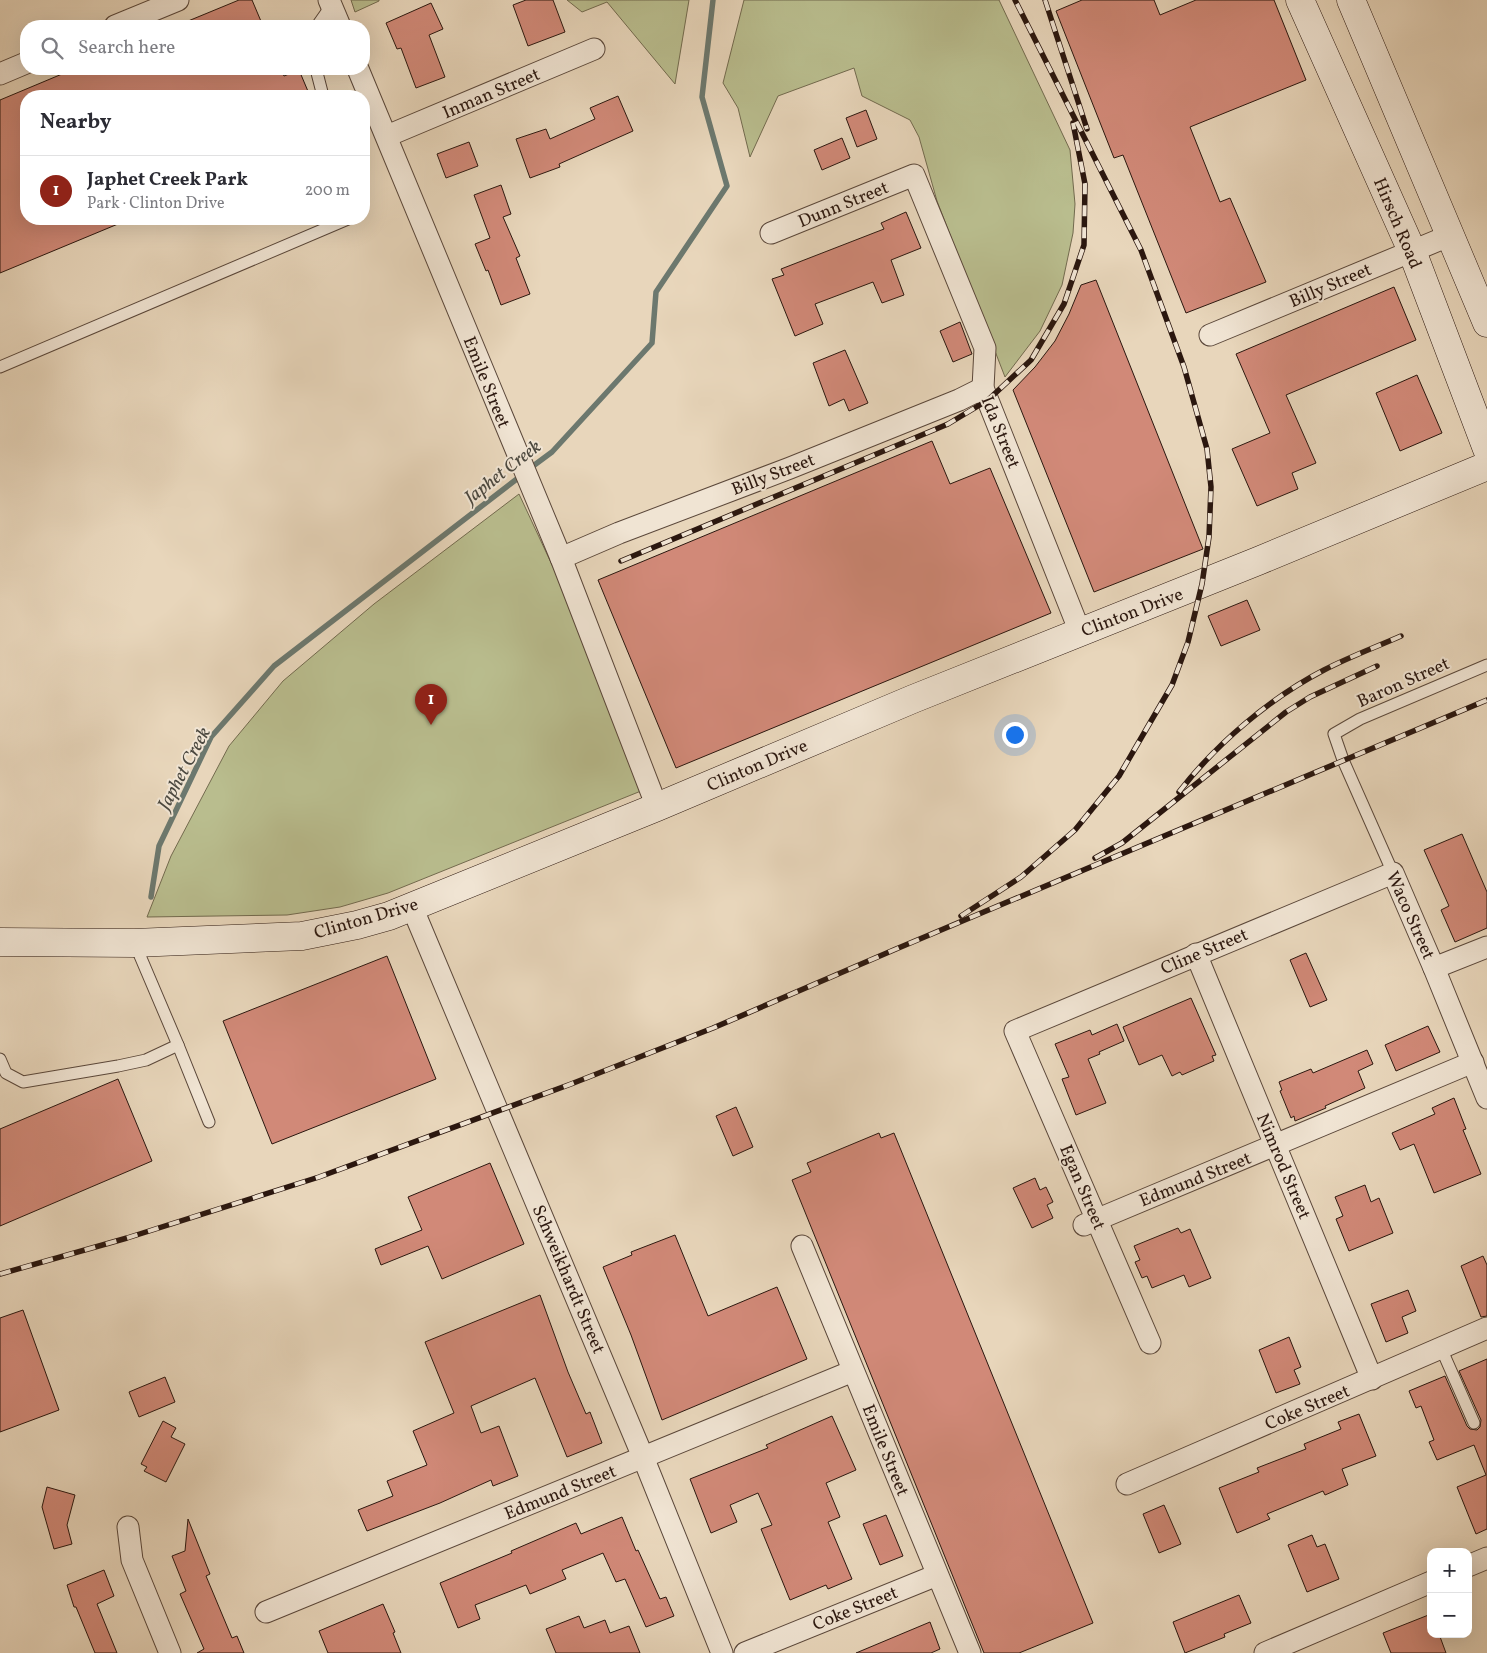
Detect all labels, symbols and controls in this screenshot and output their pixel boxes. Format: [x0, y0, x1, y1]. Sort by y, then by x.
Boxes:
search box [20, 20, 370, 75]
icon: search [38, 34, 66, 62]
text: Search here [78, 35, 175, 61]
street label: Inman Street [439, 63, 544, 126]
text: Nearby [40, 108, 111, 137]
text: Japhet Creek Park [87, 167, 248, 193]
street label: Hirsch Road [1366, 174, 1427, 273]
street label: Dunn Street [795, 176, 893, 235]
text: 1 [53, 180, 59, 202]
text: 200 m [305, 180, 350, 202]
text: Park · Clinton Drive [87, 193, 225, 215]
street label: Billy Street [1285, 258, 1376, 315]
street label: Emile Street [456, 333, 515, 432]
street label: Ida Street [974, 393, 1025, 473]
water label: Japhet Creek [458, 434, 547, 512]
street label: Billy Street [728, 448, 819, 503]
street label: Clinton Drive [1078, 582, 1187, 644]
street label: Baron Street [1353, 652, 1454, 715]
pin: 1 [415, 684, 447, 725]
your location [1002, 722, 1028, 748]
water label: Japhet Creek [151, 723, 218, 817]
street label: Clinton Drive [703, 734, 812, 799]
street label: Waco Street [1379, 868, 1440, 964]
street label: Clinton Drive [311, 893, 421, 946]
street label: Cline Street [1157, 923, 1252, 982]
street label: Nimrod Street [1249, 1110, 1316, 1223]
street label: Egan Street [1052, 1141, 1111, 1234]
street label: Edmund Street [1136, 1147, 1255, 1214]
street label: Schweikhardt Street [525, 1201, 610, 1358]
street label: Coke Street [1261, 1379, 1354, 1437]
street label: Emile Street [855, 1401, 914, 1500]
street label: Edmund Street [501, 1460, 620, 1527]
map controls [1427, 1548, 1472, 1638]
button: + [1427, 1548, 1472, 1593]
street label: Coke Street [809, 1581, 902, 1638]
button: − [1427, 1593, 1472, 1638]

